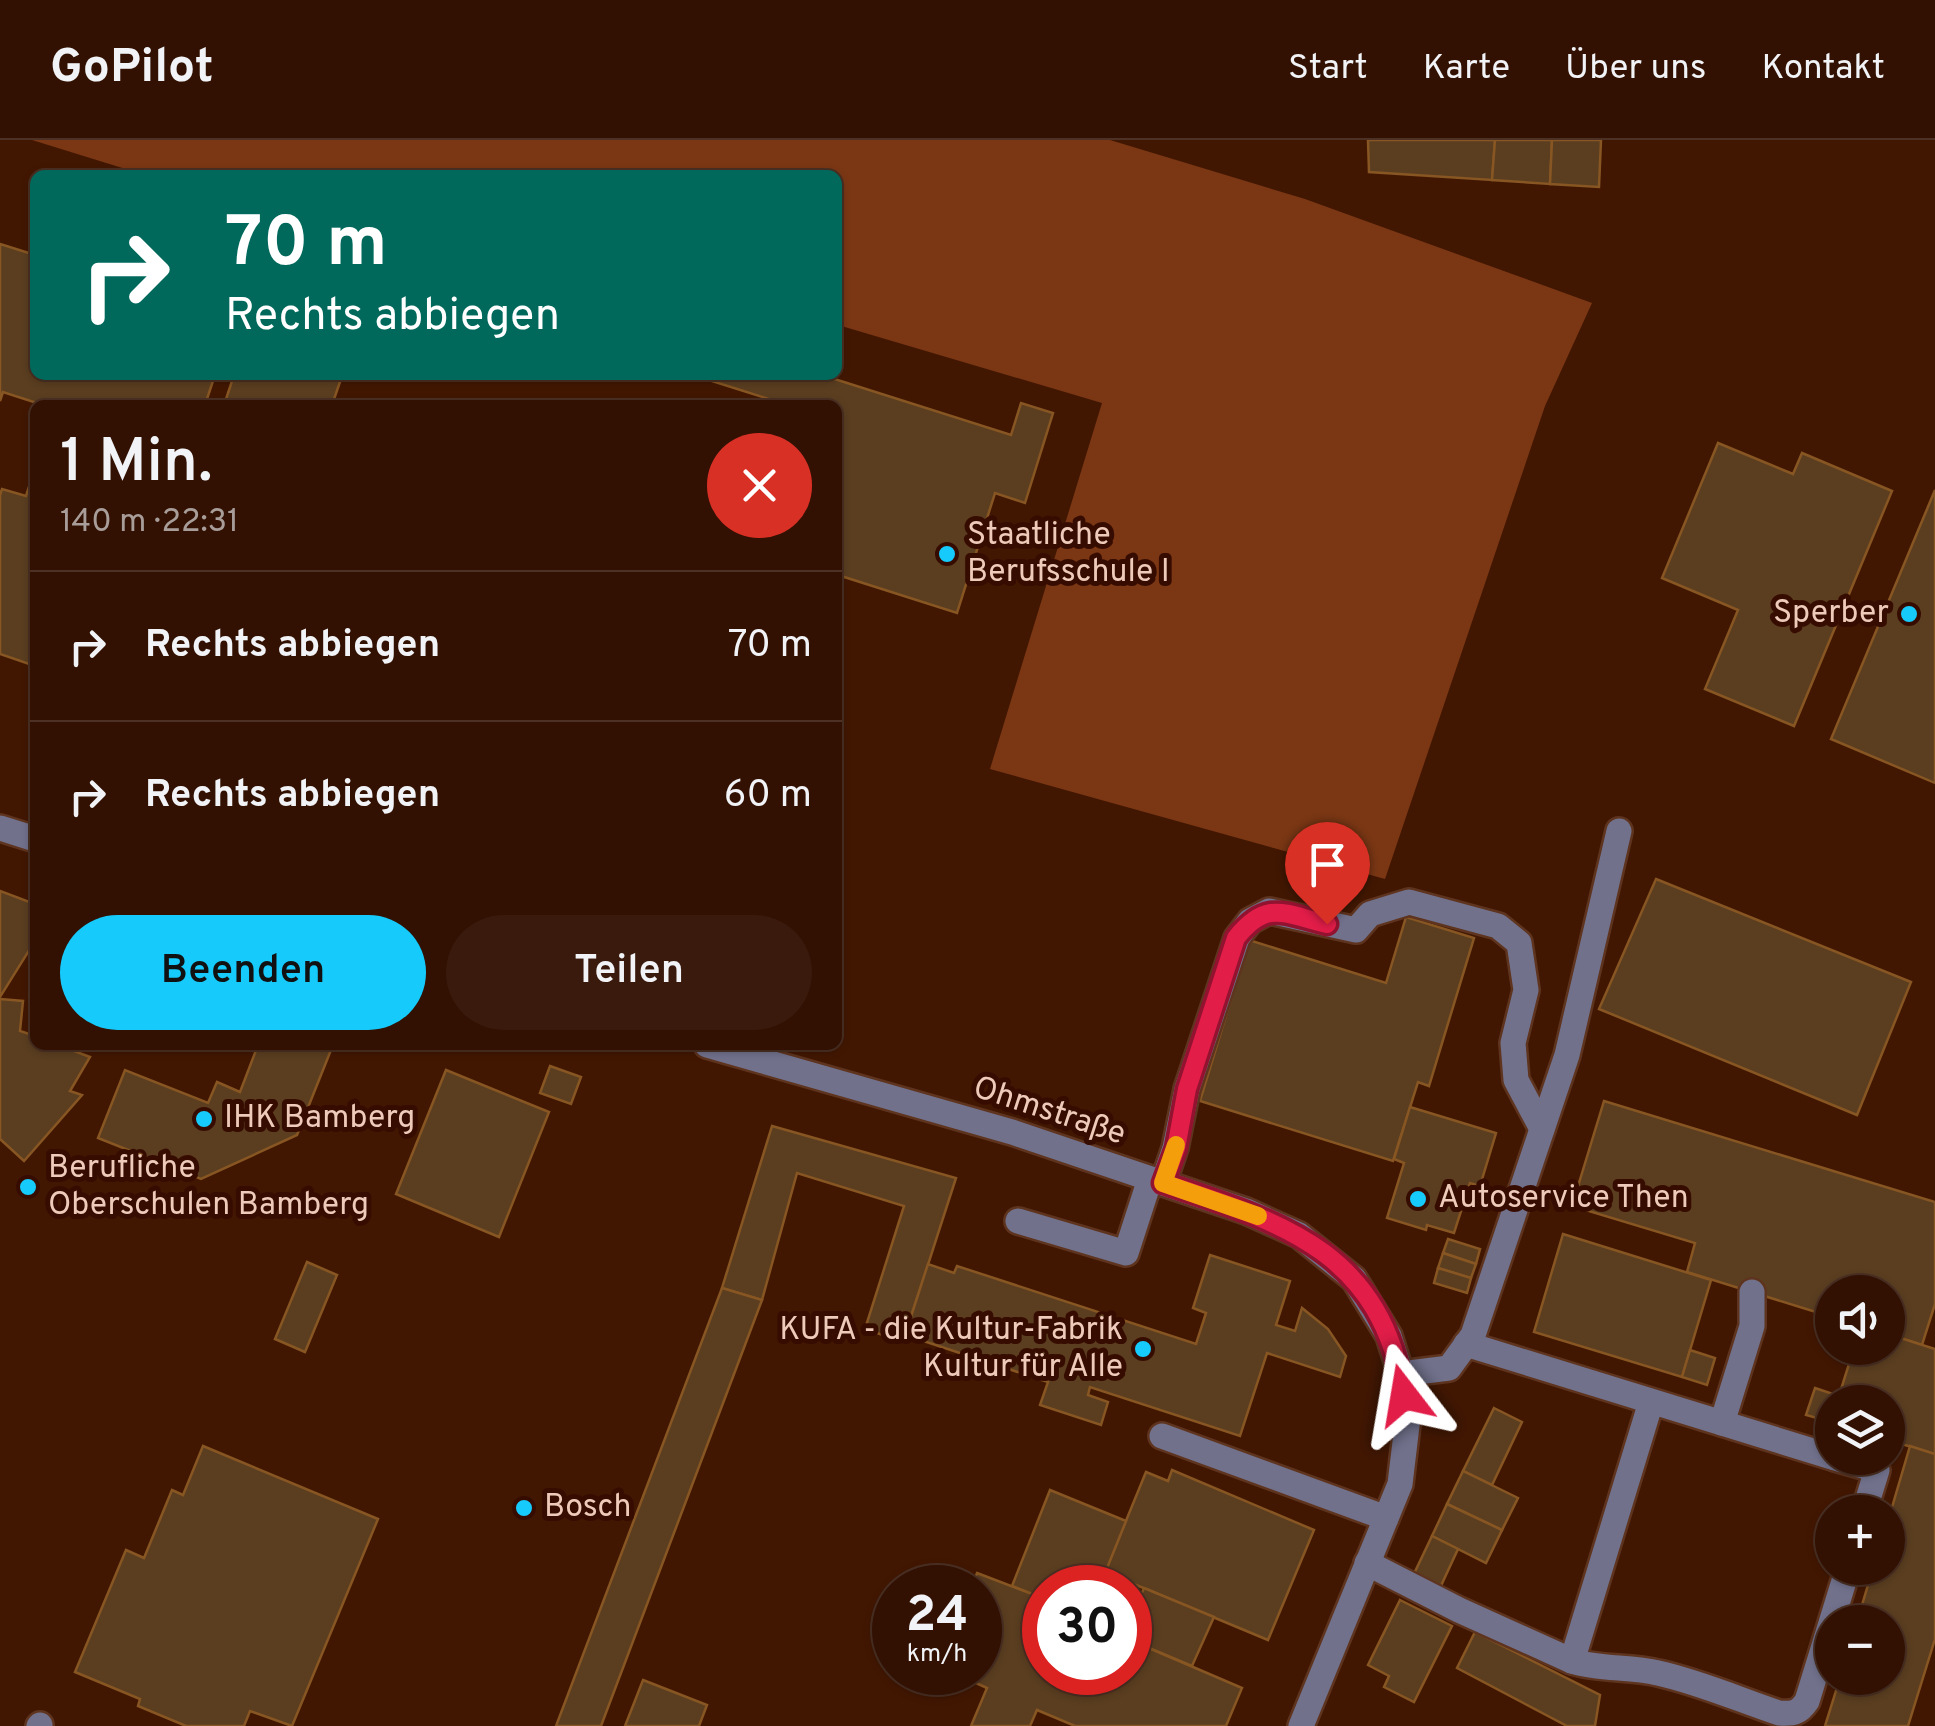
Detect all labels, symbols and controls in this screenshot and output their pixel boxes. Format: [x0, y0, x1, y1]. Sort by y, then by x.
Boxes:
text: GoPilot [50, 39, 214, 99]
text: Start [1288, 47, 1368, 91]
text: Karte [1423, 47, 1510, 91]
text: Über uns [1565, 47, 1706, 91]
text: Kontakt [1761, 47, 1885, 91]
text: 70 m [225, 202, 388, 291]
icon: right [60, 210, 190, 340]
text: Rechts abbiegen [225, 289, 560, 346]
text: 1 Min. [60, 427, 213, 503]
button: close [707, 433, 812, 538]
text: 140 m · 22:31 [60, 503, 239, 543]
place label: Staatliche Berufsschule I [967, 516, 1170, 593]
marker: Staatliche Berufsschule I [936, 543, 958, 565]
place label: Sperber [1773, 594, 1889, 634]
marker: Sperber [1898, 603, 1920, 625]
icon: right [60, 619, 115, 674]
text: Rechts abbiegen [145, 622, 440, 671]
text: 70 m [728, 622, 812, 671]
icon: right [60, 769, 115, 824]
text: Rechts abbiegen [145, 772, 440, 821]
text: 60 m [724, 772, 812, 821]
pin [1285, 822, 1370, 925]
icon: arrive [1300, 837, 1355, 892]
button: Beenden [60, 915, 426, 1030]
button: Teilen [446, 915, 812, 1030]
street label: Ohmstraße [968, 1069, 1130, 1155]
place label: IHK Bamberg [224, 1099, 415, 1139]
marker: IHK Bamberg [193, 1108, 215, 1130]
place label: Berufliche Oberschulen Bamberg [48, 1149, 369, 1226]
marker: Berufliche Oberschulen Bamberg [17, 1176, 39, 1198]
place label: Autoservice Then [1438, 1179, 1689, 1219]
marker: Autoservice Then [1407, 1188, 1429, 1210]
map controls [1815, 1275, 1905, 1695]
button: sound [1815, 1275, 1905, 1365]
place label: KUFA - die Kultur-Fabrik Kultur für Alle [779, 1311, 1123, 1388]
marker: KUFA - die Kultur-Fabrik Kultur für Alle [1132, 1338, 1154, 1360]
position arrow [1352, 1343, 1456, 1447]
button: layers [1815, 1385, 1905, 1475]
place label: Bosch [544, 1488, 632, 1528]
button: + [1815, 1495, 1905, 1585]
marker: Bosch [513, 1497, 535, 1519]
speed limit sign: 30 [1022, 1565, 1152, 1695]
text: 24 [906, 1586, 968, 1649]
button: − [1815, 1605, 1905, 1695]
text: km/h [907, 1639, 967, 1671]

